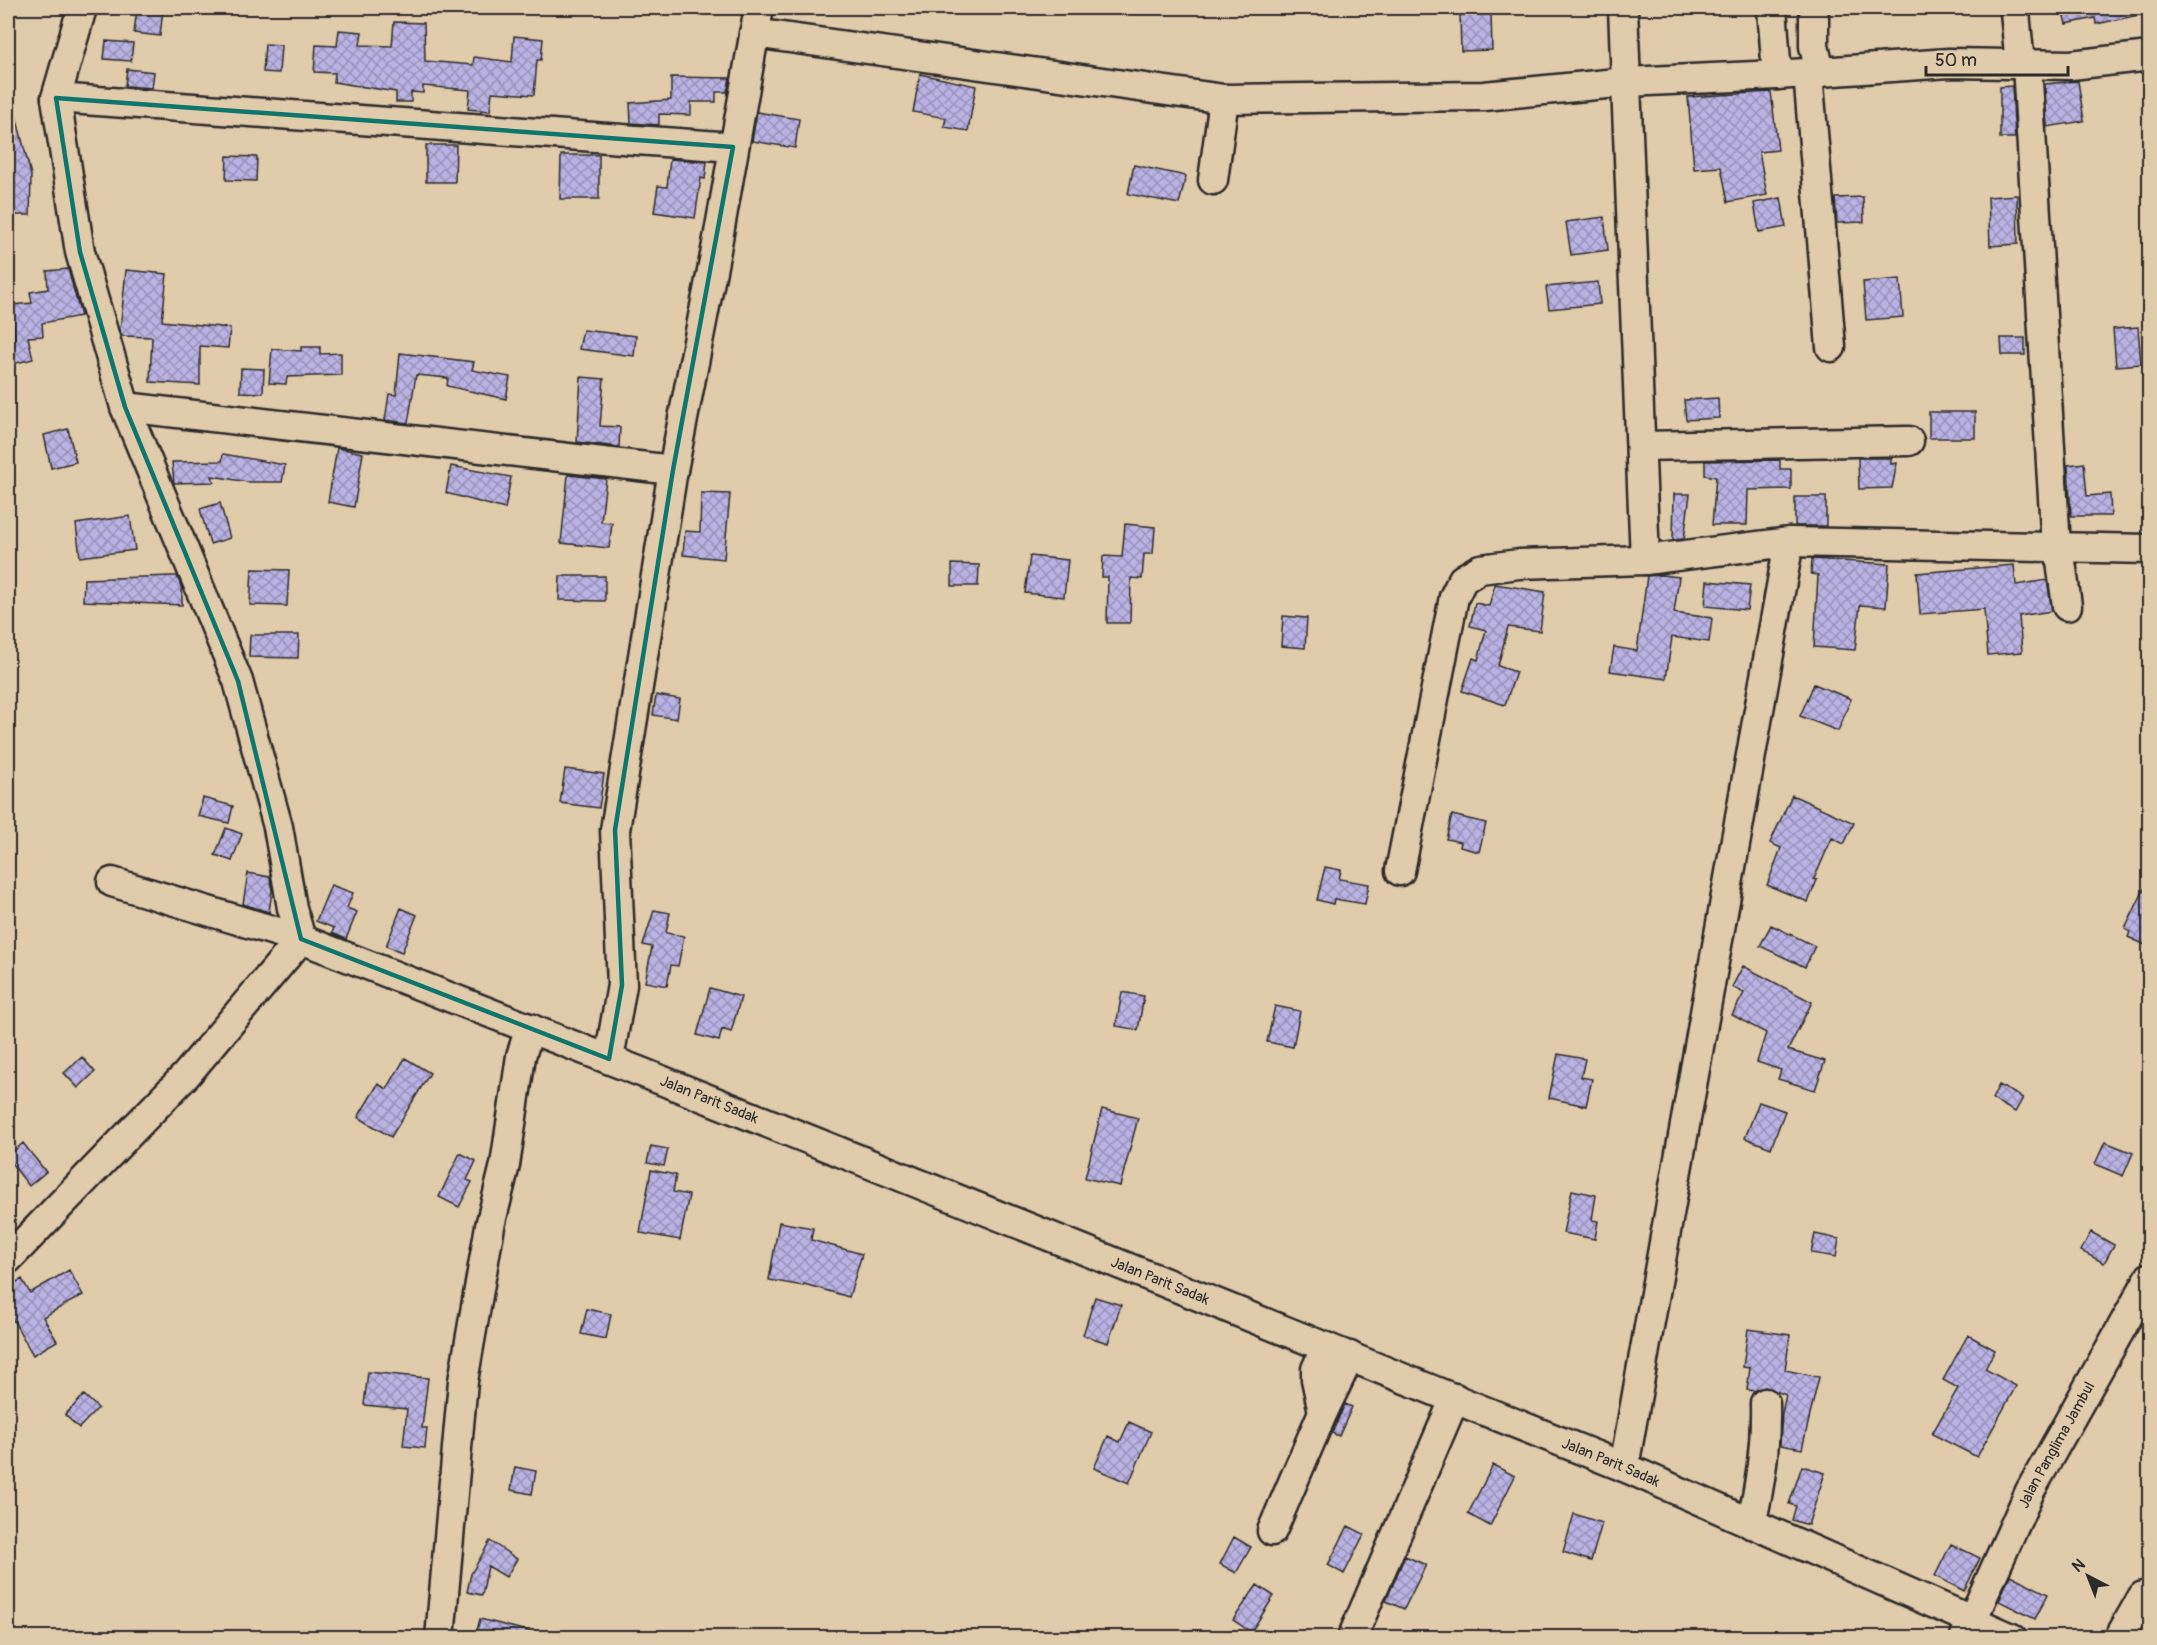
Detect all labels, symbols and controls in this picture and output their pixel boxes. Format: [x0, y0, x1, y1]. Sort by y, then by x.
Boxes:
scale bar [1926, 39, 2068, 77]
text: 50 m [1935, 49, 1977, 72]
street label: Jalan Parit Sadak [657, 1071, 762, 1128]
street label: Jalan Parit Sadak [1108, 1252, 1213, 1309]
street label: Jalan Panglima Jambul [2014, 1378, 2099, 1511]
street label: Jalan Parit Sadak [1559, 1434, 1664, 1491]
north arrow [2058, 1546, 2118, 1606]
text: N [2068, 1554, 2089, 1577]

